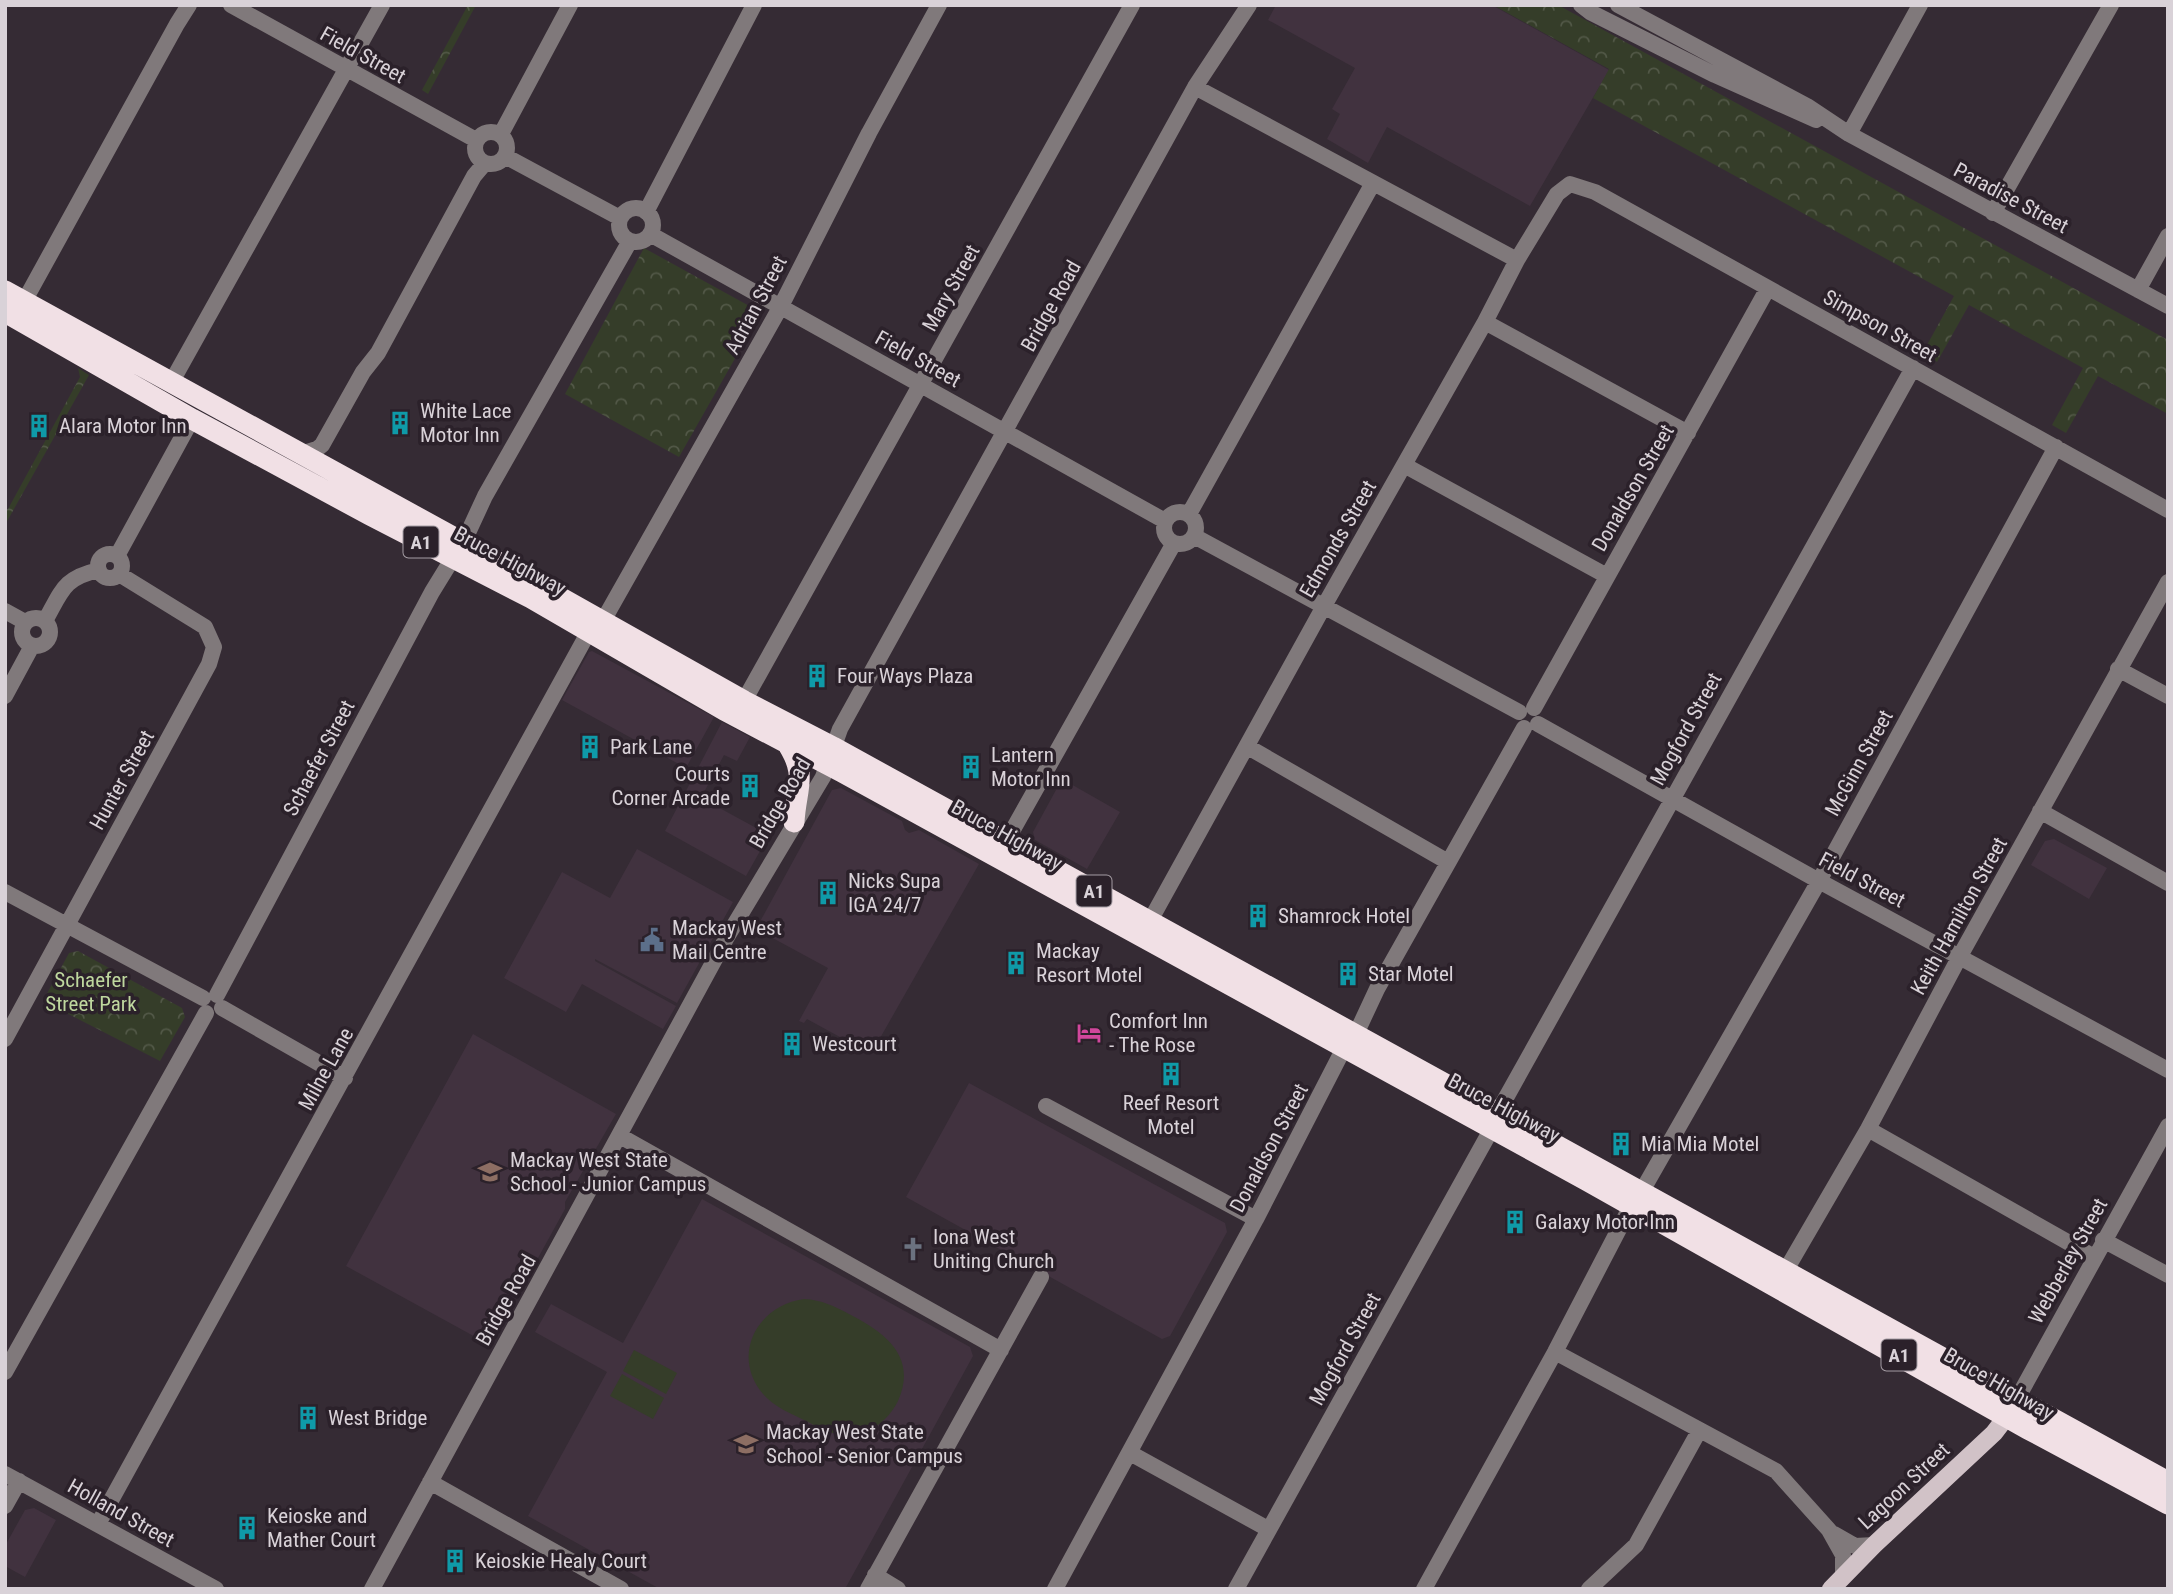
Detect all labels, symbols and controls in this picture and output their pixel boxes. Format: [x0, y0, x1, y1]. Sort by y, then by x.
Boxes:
street label: Field Street [316, 22, 410, 88]
street label: Paradise Street [1950, 158, 2072, 238]
street label: Mary Street [917, 241, 985, 335]
street label: Adrian Street [720, 252, 792, 358]
street label: Bridge Road [1016, 256, 1086, 356]
street label: Simpson Street [1819, 285, 1941, 367]
street label: Field Street [871, 326, 965, 392]
place label: White Lace Motor Inn [420, 399, 512, 447]
building icon: White Lace Motor Inn [386, 409, 414, 437]
building icon: Alara Motor Inn [25, 412, 53, 440]
place label: Alara Motor Inn [59, 414, 187, 438]
street label: Donaldson Street [1587, 420, 1679, 556]
street label: Edmonds Street [1295, 476, 1381, 602]
street label: Bruce Highway [450, 522, 570, 601]
road number: A1 [404, 526, 438, 558]
building icon: Four Ways Plaza [803, 662, 831, 690]
place label: Four Ways Plaza [837, 664, 973, 688]
street label: Mogford Street [1645, 669, 1727, 789]
street label: Schaefer Street [279, 696, 359, 820]
street label: McGinn Street [1820, 706, 1898, 820]
street label: Hunter Street [85, 726, 159, 834]
building icon: Park Lane [576, 733, 604, 761]
place label: Park Lane [610, 735, 692, 759]
place label: Lantern Motor Inn [991, 743, 1071, 791]
building icon: Lantern Motor Inn [957, 753, 985, 781]
street label: Bridge Road [745, 754, 815, 852]
place label: Courts Corner Arcade [612, 762, 730, 810]
building icon: Courts Corner Arcade [736, 772, 764, 800]
street label: Bruce Highway [947, 795, 1067, 875]
street label: Keith Hamilton Street [1906, 833, 2012, 999]
street label: Field Street [1815, 847, 1909, 913]
place label: Nicks Supa IGA 24/7 [848, 869, 941, 917]
road number: A1 [1076, 876, 1112, 906]
building icon: Nicks Supa IGA 24/7 [814, 879, 842, 907]
building icon: Shamrock Hotel [1244, 902, 1272, 930]
place label: Shamrock Hotel [1278, 904, 1410, 928]
place label: Mackay West Mail Centre [672, 916, 782, 964]
public building icon: Mackay West Mail Centre [638, 926, 666, 954]
place label: Mackay Resort Motel [1036, 939, 1142, 987]
building icon: Mackay Resort Motel [1002, 949, 1030, 977]
building icon: Star Motel [1334, 960, 1362, 988]
place label: Star Motel [1368, 962, 1454, 986]
park label: Schaefer Street Park [45, 968, 137, 1016]
place label: Comfort Inn - The Rose [1109, 1009, 1208, 1057]
hotel icon: Comfort Inn - The Rose [1075, 1019, 1103, 1047]
street label: Milne Lane [294, 1024, 358, 1114]
building icon: Westcourt [778, 1030, 806, 1058]
place label: Westcourt [812, 1032, 897, 1056]
building icon: Reef Resort Motel [1157, 1060, 1185, 1088]
street label: Bruce Highway [1444, 1069, 1564, 1148]
street label: Donaldson Street [1225, 1080, 1313, 1216]
place label: Reef Resort Motel [1123, 1091, 1219, 1139]
building icon: Mia Mia Motel [1607, 1130, 1635, 1158]
place label: Mia Mia Motel [1641, 1132, 1759, 1156]
place label: Mackay West State School - Junior Campus [510, 1148, 706, 1196]
school or university icon: Mackay West State School - Junior Campus [476, 1158, 504, 1186]
street label: Webberley Street [2024, 1194, 2112, 1328]
building icon: Galaxy Motor Inn [1501, 1208, 1529, 1236]
place label: Galaxy Motor Inn [1535, 1210, 1675, 1234]
place label: Iona West Uniting Church [933, 1225, 1054, 1273]
church icon: Iona West Uniting Church [899, 1235, 927, 1263]
street label: Bridge Road [471, 1250, 541, 1350]
street label: Mogford Street [1304, 1289, 1386, 1409]
road number: A1 [1882, 1340, 1916, 1371]
street label: Bruce Highway [1940, 1343, 2058, 1425]
building icon: West Bridge [294, 1404, 322, 1432]
place label: West Bridge [328, 1406, 428, 1430]
place label: Mackay West State School - Senior Campus [766, 1420, 963, 1468]
school or university icon: Mackay West State School - Senior Campus [732, 1430, 760, 1458]
street label: Lagoon Street [1854, 1438, 1954, 1534]
street label: Holland Street [64, 1474, 178, 1552]
place label: Keioske and Mather Court [267, 1504, 376, 1552]
building icon: Keioske and Mather Court [233, 1514, 261, 1542]
building icon: Keioskie Healy Court [441, 1547, 469, 1575]
place label: Keioskie Healy Court [475, 1549, 647, 1573]

